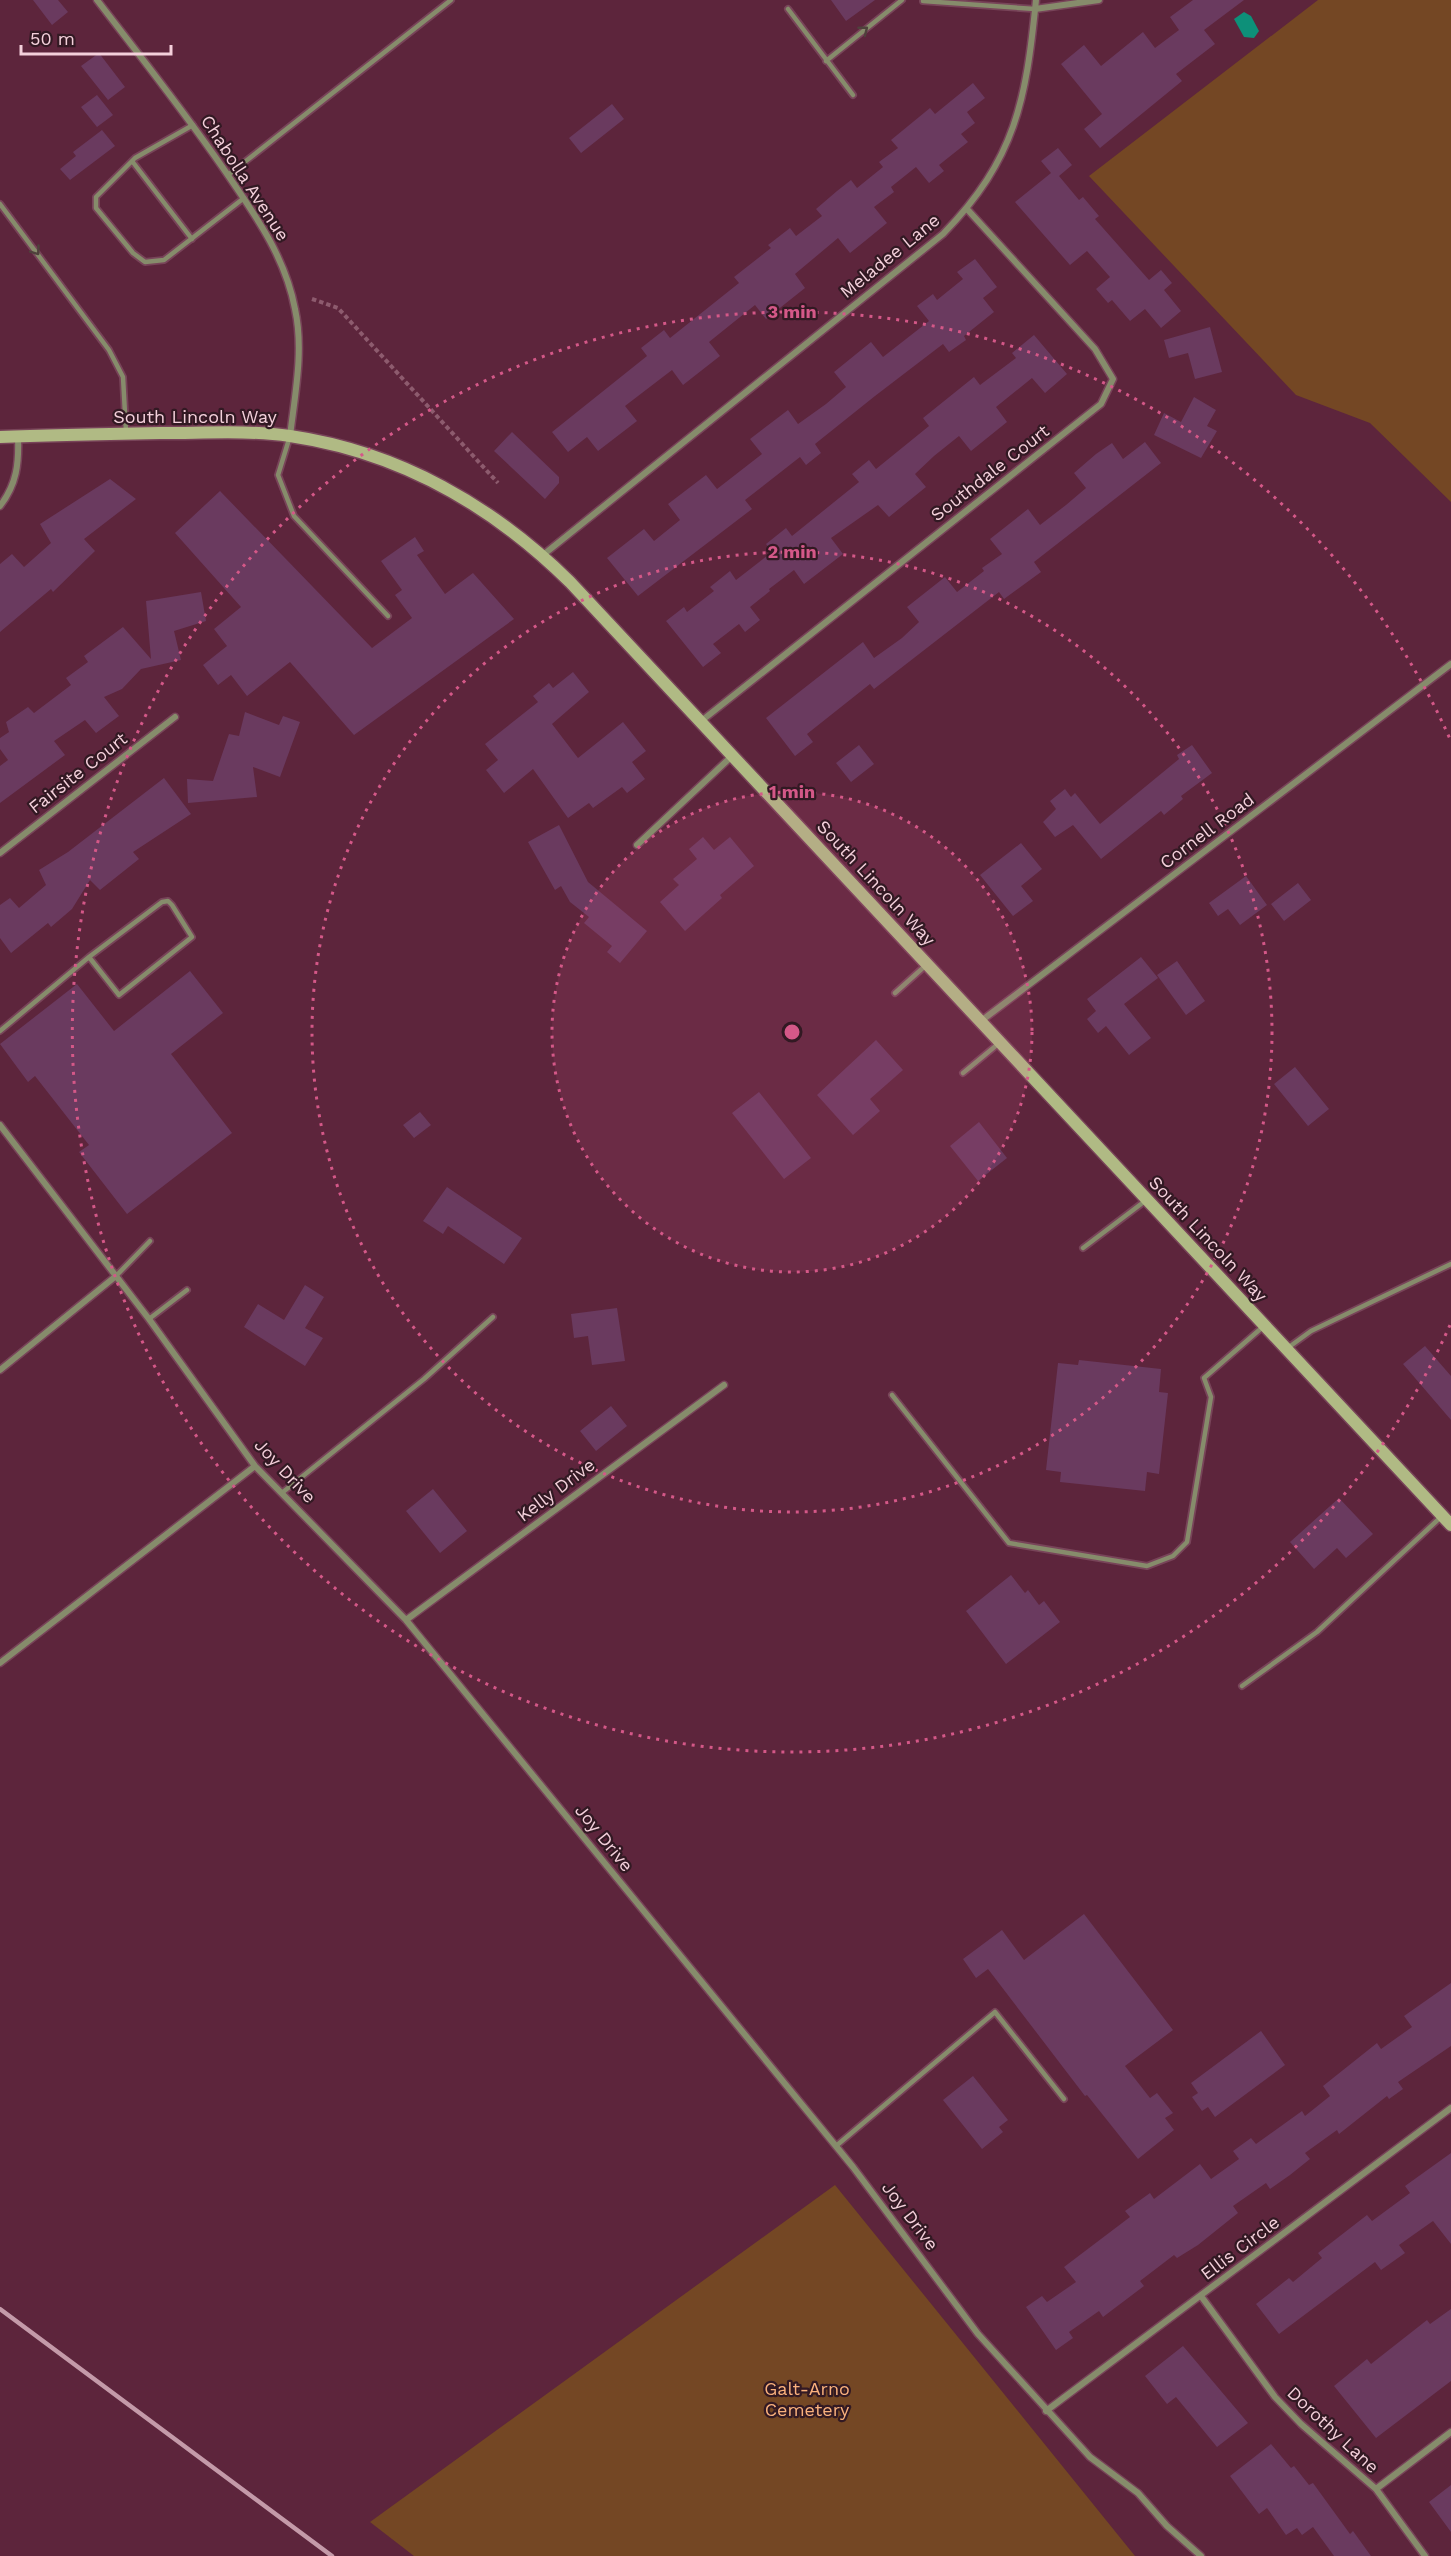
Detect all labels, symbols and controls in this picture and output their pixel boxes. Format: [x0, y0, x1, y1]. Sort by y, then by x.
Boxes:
scale bar [21, 18, 171, 56]
one-way arrow [857, 27, 868, 38]
text: 50 m [30, 28, 75, 49]
street label: Chabolla Avenue [197, 111, 294, 245]
street label: Meladee Lane [836, 209, 944, 302]
one-way arrow [29, 244, 40, 255]
text: 3 min [767, 301, 817, 322]
street label: South Lincoln Way [113, 406, 278, 427]
street label: Southdale Court [926, 420, 1053, 525]
text: 2 min [767, 541, 817, 562]
street label: Fairsite Court [24, 727, 131, 817]
text: 1 min [769, 781, 815, 802]
street label: Cornell Road [1155, 788, 1258, 873]
street label: South Lincoln Way [813, 816, 940, 950]
centre of rings [782, 1022, 802, 1042]
street label: South Lincoln Way [1145, 1172, 1272, 1306]
street label: Joy Drive [250, 1434, 320, 1507]
street label: Kelly Drive [513, 1454, 599, 1526]
street label: Joy Drive [571, 1800, 638, 1876]
street label: Joy Drive [878, 2177, 943, 2254]
street label: Ellis Circle [1196, 2211, 1283, 2284]
park label: Galt-Arno Cemetery [764, 2378, 850, 2420]
street label: Dorothy Lane [1283, 2382, 1383, 2477]

